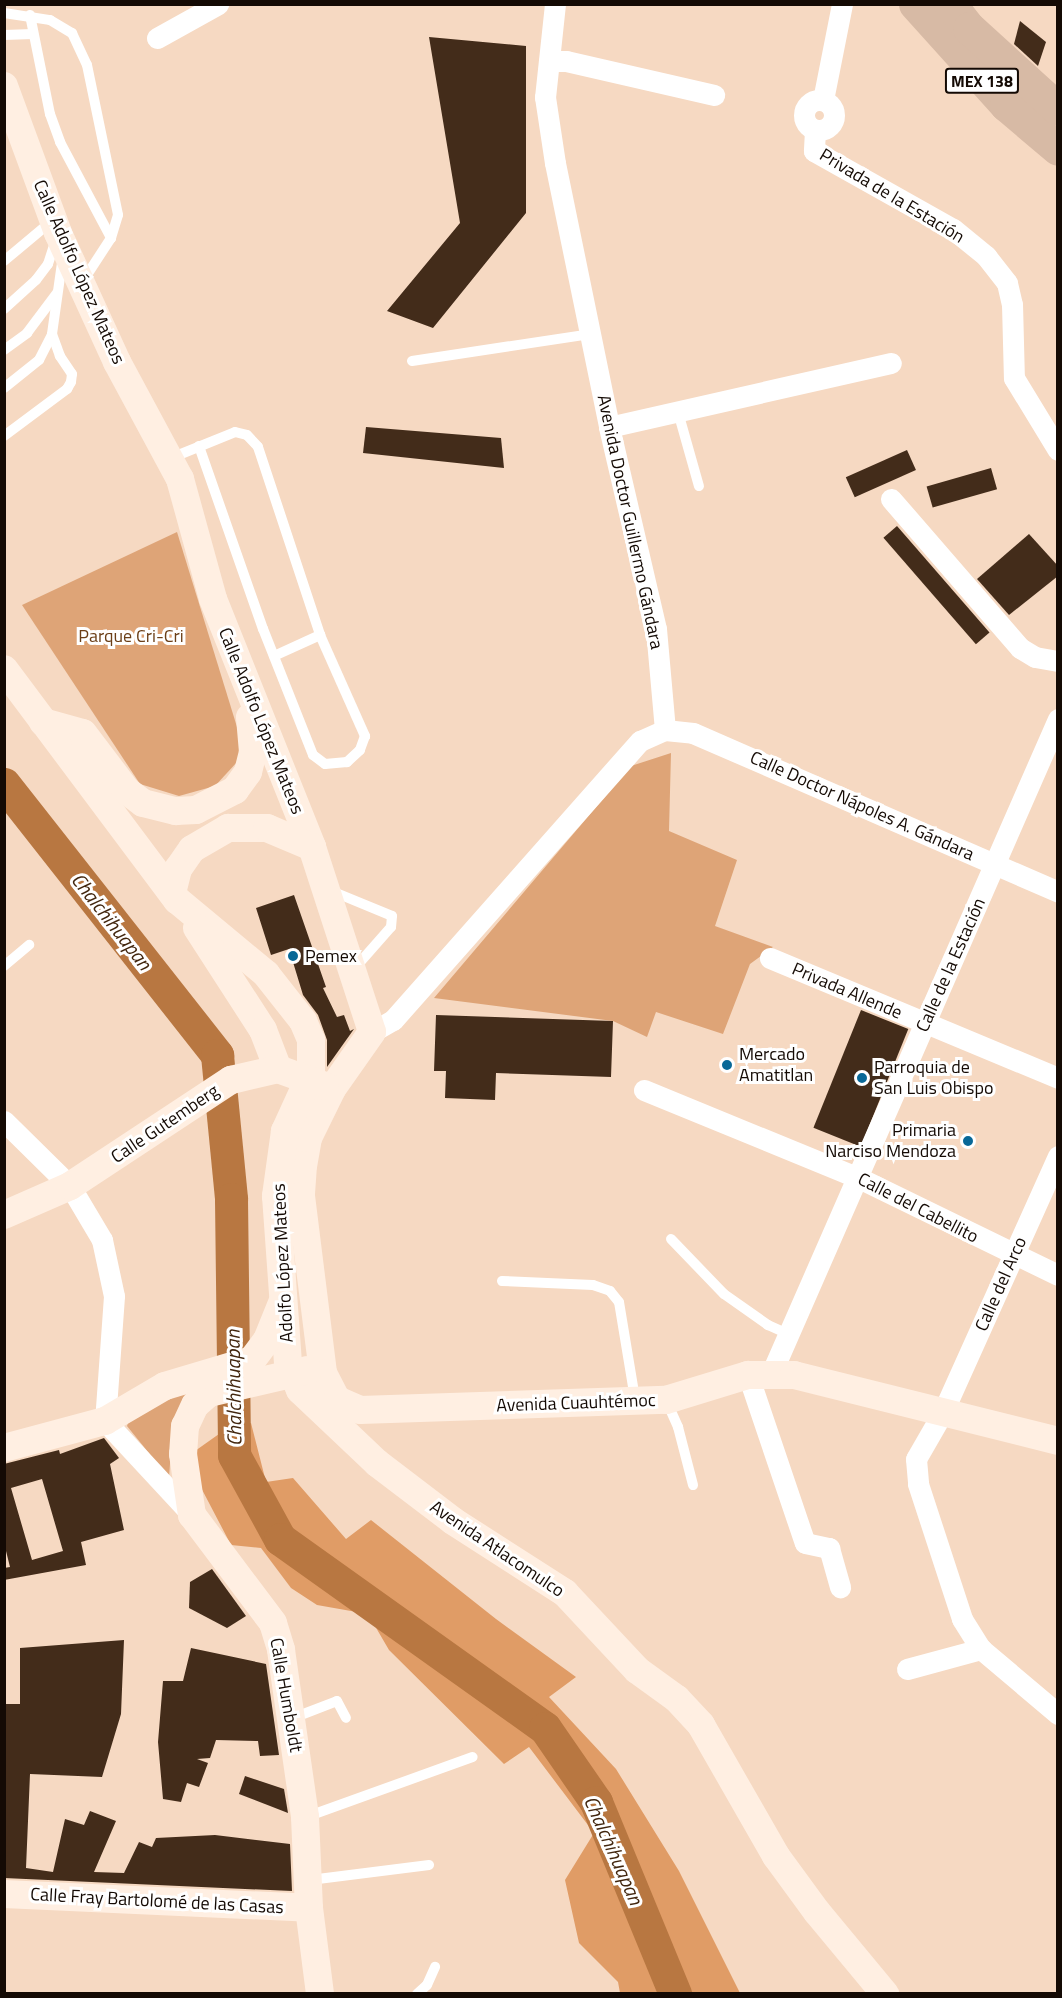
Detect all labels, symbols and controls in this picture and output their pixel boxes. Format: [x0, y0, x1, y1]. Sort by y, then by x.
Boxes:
road number: MEX 138 [944, 68, 1020, 94]
street label: Privada de la Estación [816, 144, 968, 248]
street label: Calle Adolfo López Mateos [29, 177, 129, 367]
street label: Avenida Doctor Guillermo Gándara [592, 393, 668, 651]
park label: Parque Cri-Cri [78, 625, 184, 647]
street label: Calle Adolfo López Mateos [214, 625, 308, 817]
street label: Calle Doctor Nápoles A. Gándara [747, 747, 977, 865]
water label: Chalchihuapan [67, 868, 157, 974]
street label: Calle de la Estación [912, 895, 990, 1035]
place label: Pemex [305, 945, 357, 967]
marker: Pemex [286, 949, 300, 963]
street label: Privada Allende [789, 958, 905, 1024]
place label: Mercado Amatitlan [739, 1044, 813, 1086]
place label: Parroquia de San Luis Obispo [874, 1057, 993, 1100]
marker: Mercado Amatitlan [720, 1058, 734, 1072]
marker: Parroquia de San Luis Obispo [855, 1071, 869, 1085]
street label: Calle Gutemberg [107, 1080, 223, 1168]
place label: Primaria Narciso Mendoza [825, 1120, 956, 1162]
marker: Primaria Narciso Mendoza [961, 1134, 975, 1148]
street label: Calle del Cabellito [854, 1168, 982, 1248]
street label: Adolfo López Mateos [268, 1183, 298, 1343]
street label: Calle del Arco [971, 1234, 1031, 1334]
water label: Chalchihuapan [220, 1330, 246, 1446]
street label: Avenida Cuauhtémoc [496, 1389, 656, 1417]
street label: Avenida Atlacomulco [426, 1496, 568, 1602]
street label: Calle Humboldt [265, 1636, 307, 1754]
water label: Chalchihuapan [579, 1792, 649, 1908]
street label: Calle Fray Bartolomé de las Casas [30, 1884, 284, 1918]

